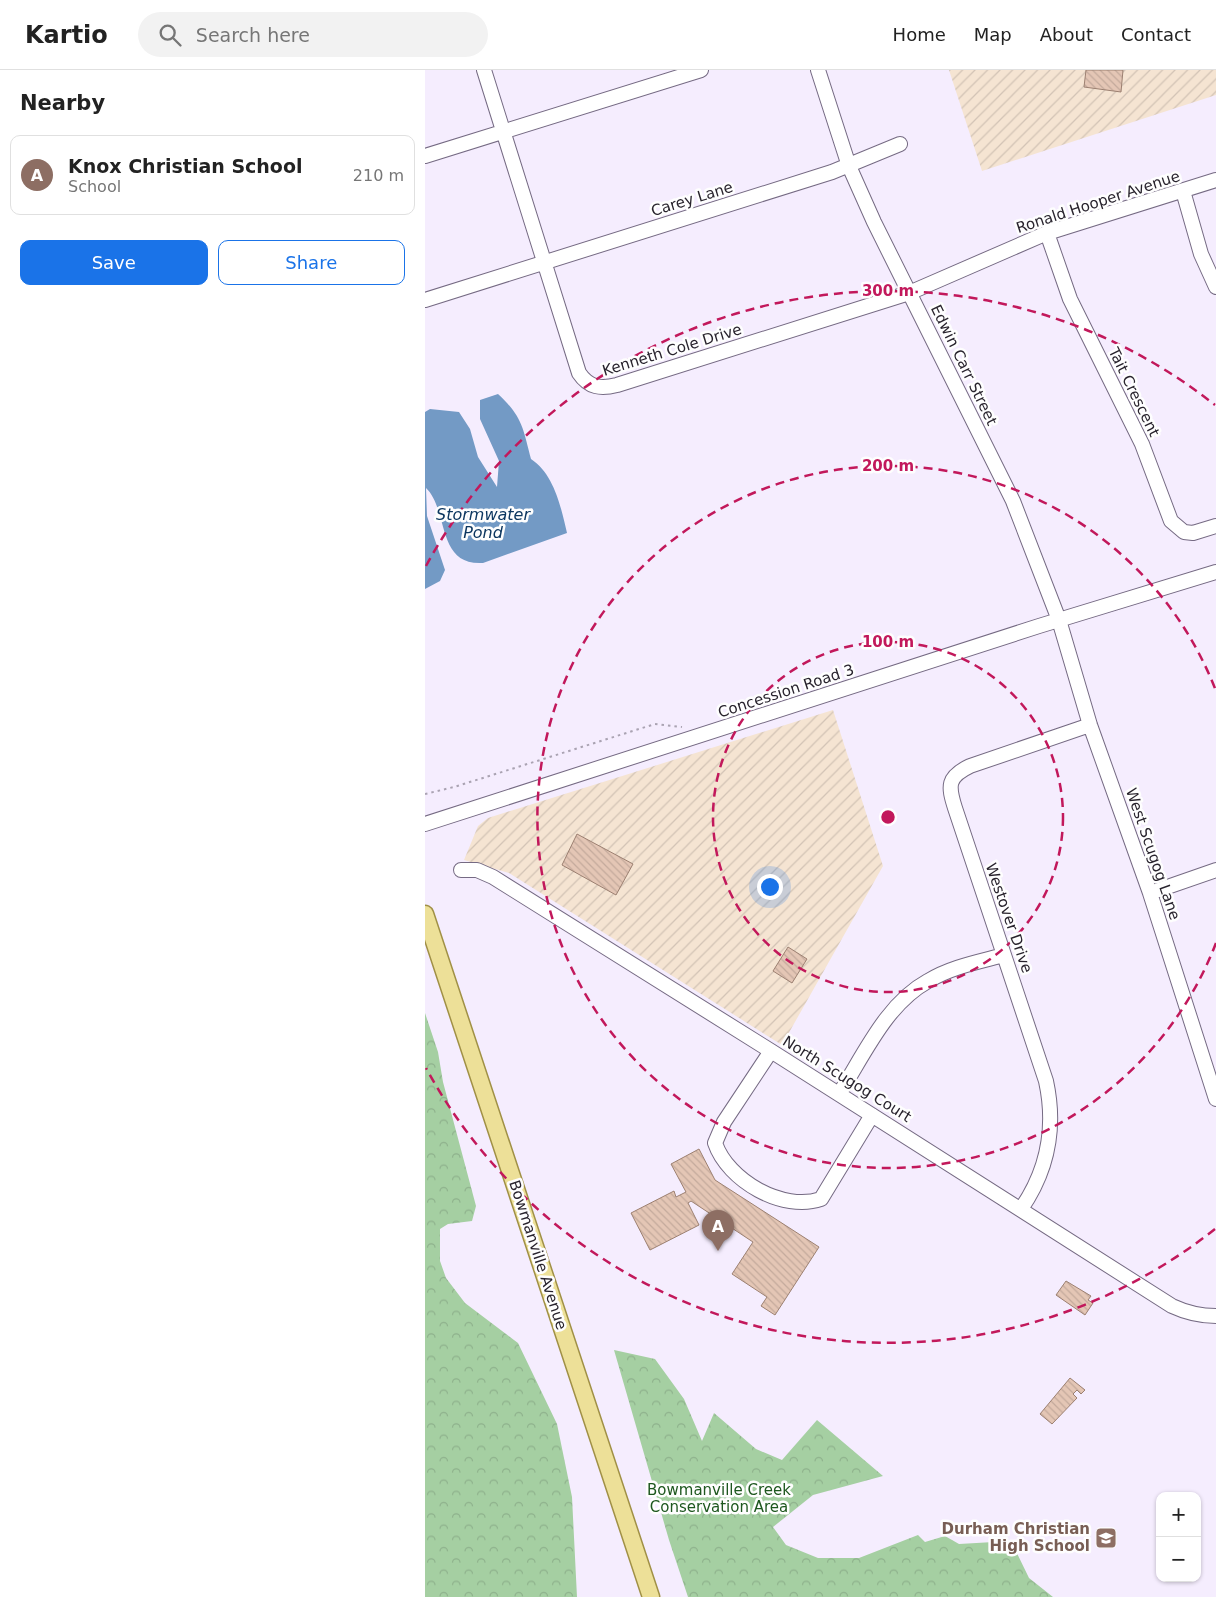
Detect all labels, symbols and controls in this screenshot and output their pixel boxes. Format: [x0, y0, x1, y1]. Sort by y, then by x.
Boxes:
search box [138, 12, 488, 57]
text: Kartio [25, 21, 108, 49]
icon: search [156, 21, 184, 49]
text: Search here [196, 24, 310, 46]
text: Home [893, 24, 946, 45]
text: Map [974, 24, 1012, 45]
text: About [1040, 24, 1093, 45]
text: Contact [1121, 24, 1191, 45]
text: Nearby [20, 91, 105, 115]
text: Knox Christian School [68, 155, 303, 177]
text: A [31, 166, 43, 185]
text: 210 m [353, 166, 404, 185]
street label: Ronald Hooper Avenue [1014, 167, 1182, 237]
text: School [68, 177, 121, 196]
street label: Carey Lane [649, 178, 735, 220]
button: Save [20, 240, 208, 285]
button: Share [218, 240, 405, 285]
text: 300 m [862, 282, 914, 300]
street label: Edwin Carr Street [927, 302, 1001, 428]
street label: Kenneth Cole Drive [600, 320, 744, 380]
street label: Tait Crescent [1104, 344, 1163, 440]
text: 200 m [862, 457, 914, 475]
water label: Stormwater Pond [436, 505, 531, 542]
text: 100 m [862, 633, 914, 651]
street label: Concession Road 3 [716, 661, 856, 721]
street label: West Scugog Lane [1122, 786, 1184, 922]
centre of rings [879, 808, 897, 826]
street label: Westover Drive [982, 861, 1036, 975]
your location [757, 874, 783, 900]
street label: North Scugog Court [779, 1032, 915, 1126]
street label: Bowmanville Avenue [505, 1178, 571, 1332]
pin: A [702, 1210, 734, 1251]
park label: Bowmanville Creek Conservation Area [647, 1481, 791, 1516]
map controls [1156, 1492, 1201, 1582]
button: + [1156, 1492, 1201, 1537]
place label: Durham Christian High School [942, 1520, 1090, 1555]
school or university icon: Durham Christian High School [1094, 1526, 1118, 1550]
button: − [1156, 1537, 1201, 1582]

